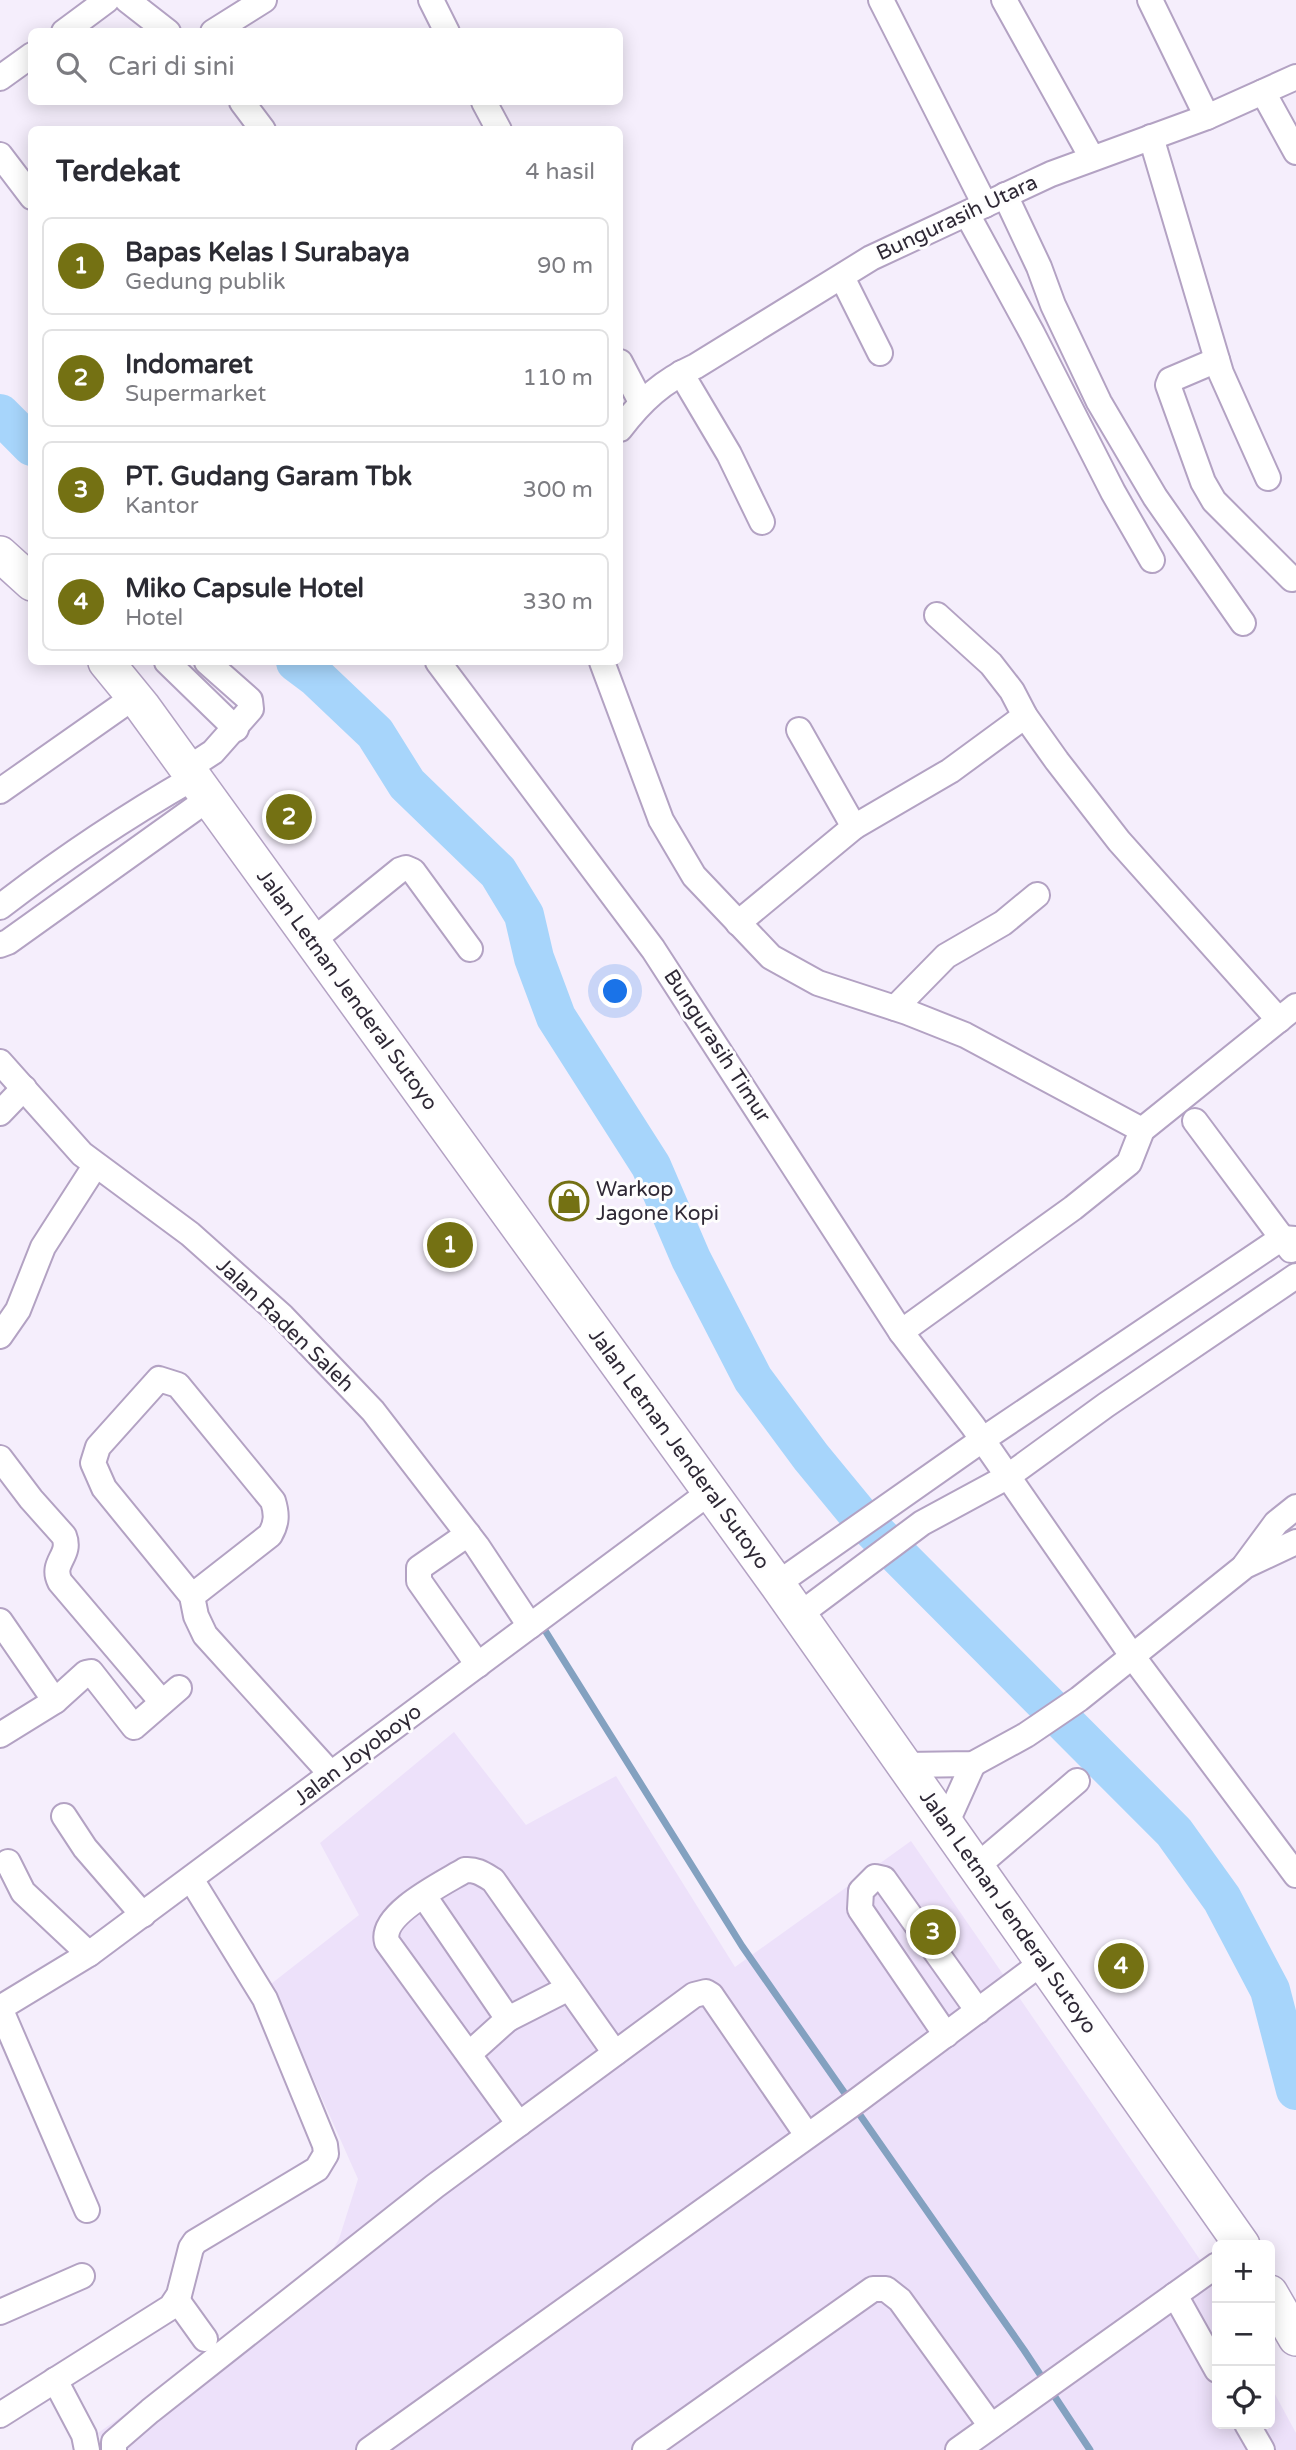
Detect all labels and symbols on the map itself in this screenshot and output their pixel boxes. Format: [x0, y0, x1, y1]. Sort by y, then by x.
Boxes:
street label: Bungurasih Utara [873, 170, 1041, 266]
pin: 2 [266, 791, 312, 843]
street label: Jalan Letnan Jenderal Sutoyo [251, 865, 443, 1115]
street label: Bungurasih Timur [658, 965, 776, 1127]
your location [598, 974, 632, 1008]
place label: Warkop Jagone Kopi [596, 1177, 719, 1226]
shop icon: Warkop Jagone Kopi [548, 1180, 590, 1222]
pin: 1 [427, 1219, 473, 1271]
street label: Jalan Raden Saleh [211, 1253, 359, 1397]
street label: Jalan Letnan Jenderal Sutoyo [583, 1324, 775, 1574]
street label: Jalan Joyoboyo [289, 1699, 427, 1811]
street label: Jalan Letnan Jenderal Sutoyo [914, 1785, 1102, 2039]
pin: 3 [910, 1906, 956, 1958]
pin: 4 [1098, 1940, 1144, 1992]

